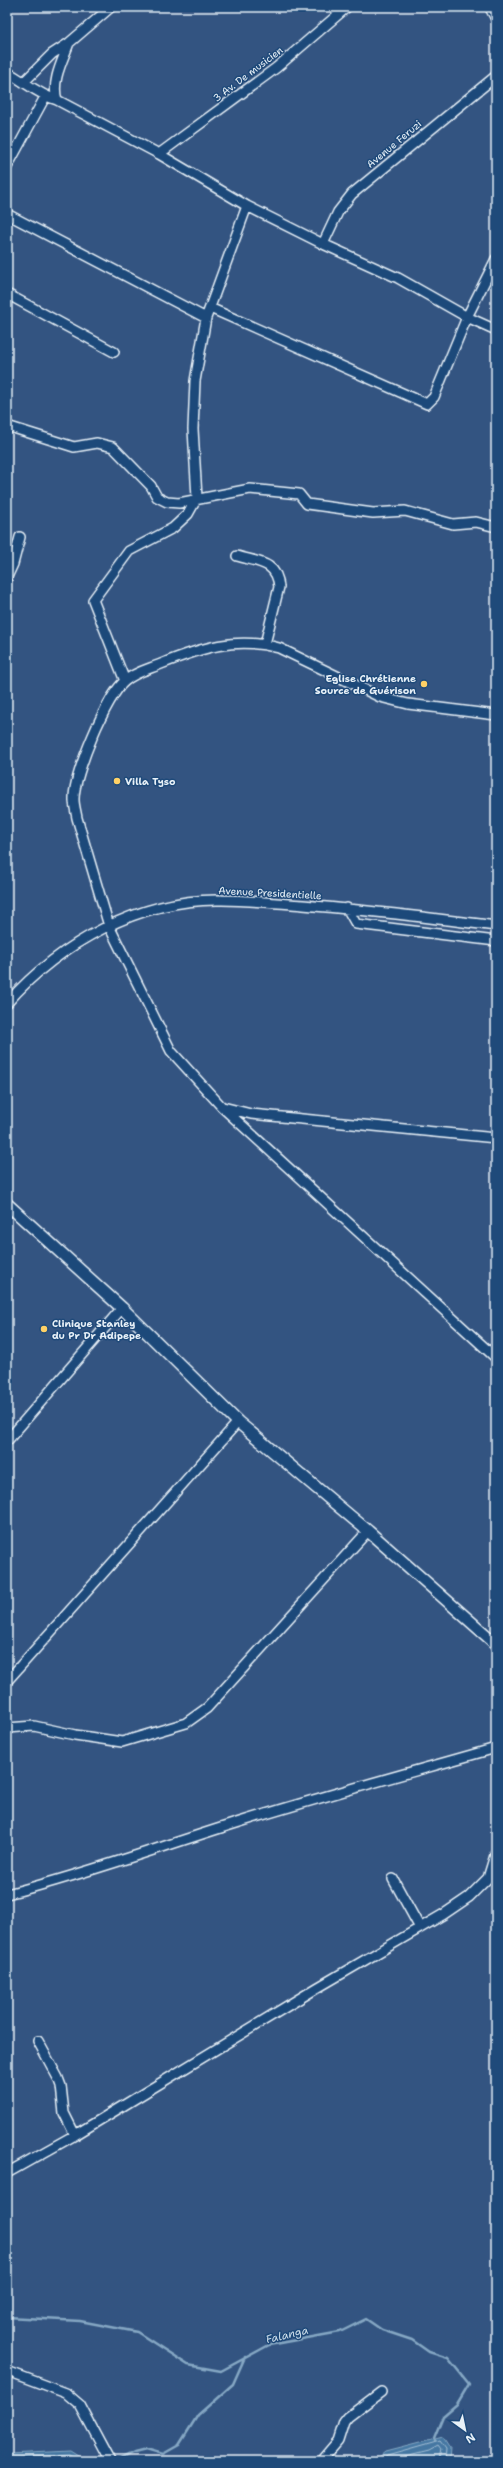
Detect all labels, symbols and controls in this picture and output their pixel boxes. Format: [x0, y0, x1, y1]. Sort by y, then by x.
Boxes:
street label: 3 Av. De musicien [210, 43, 286, 105]
street label: Avenue Feruzi [364, 117, 424, 171]
place label: Eglise Chrétienne Source de Guérison [315, 672, 416, 697]
marker: Eglise Chrétienne Source de Guérison [419, 679, 429, 689]
place label: Villa Tyso [125, 775, 176, 788]
marker: Villa Tyso [112, 776, 122, 786]
street label: Avenue Presidentielle [218, 884, 322, 902]
place label: Clinique Stanley du Pr Dr Adipepe [52, 1317, 141, 1342]
marker: Clinique Stanley du Pr Dr Adipepe [39, 1324, 49, 1334]
water label: Falanga [264, 2323, 310, 2347]
north arrow [445, 2410, 485, 2450]
text: N [462, 2429, 478, 2447]

